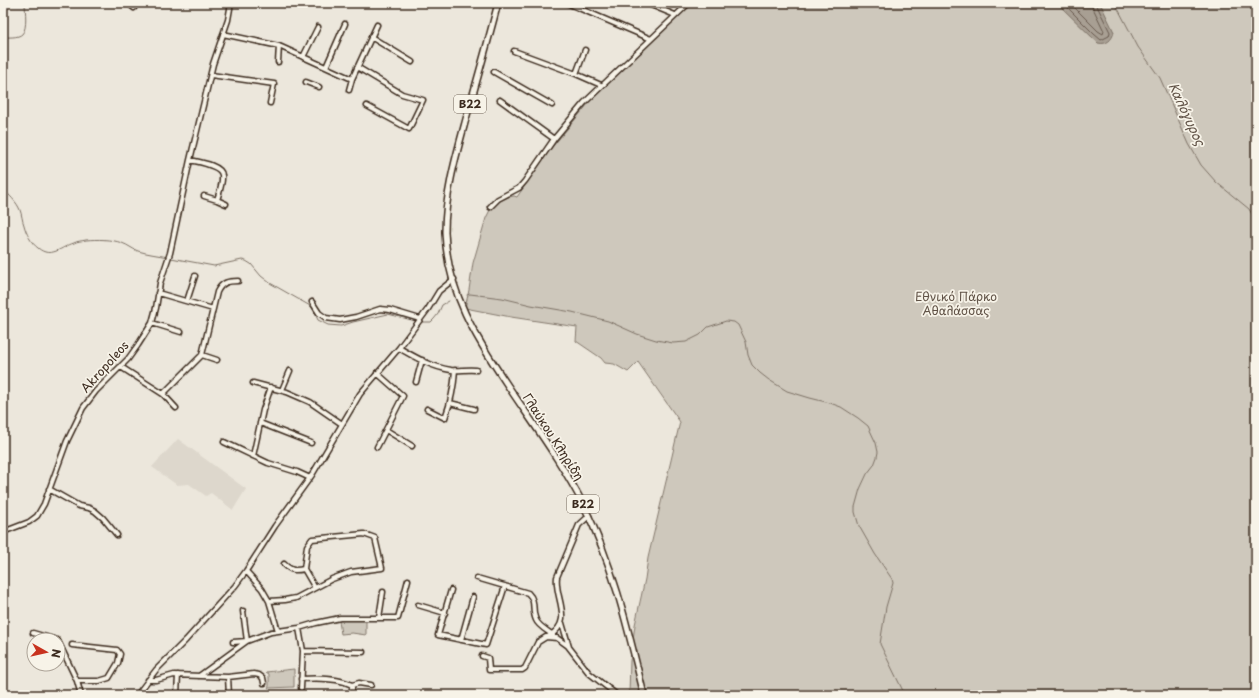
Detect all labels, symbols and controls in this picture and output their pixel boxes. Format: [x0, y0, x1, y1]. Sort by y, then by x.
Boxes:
water label: Καλόγυρος [1165, 79, 1211, 150]
road number: B22 [454, 95, 486, 113]
park label: Εθνικό Πάρκο Αθαλάσσας [915, 287, 997, 319]
street label: Akropoleos [76, 336, 133, 396]
street label: Γλαύκου Κληρίδη [519, 389, 589, 484]
road number: B22 [567, 495, 599, 513]
north arrow [26, 632, 66, 672]
text: N [47, 648, 65, 659]

